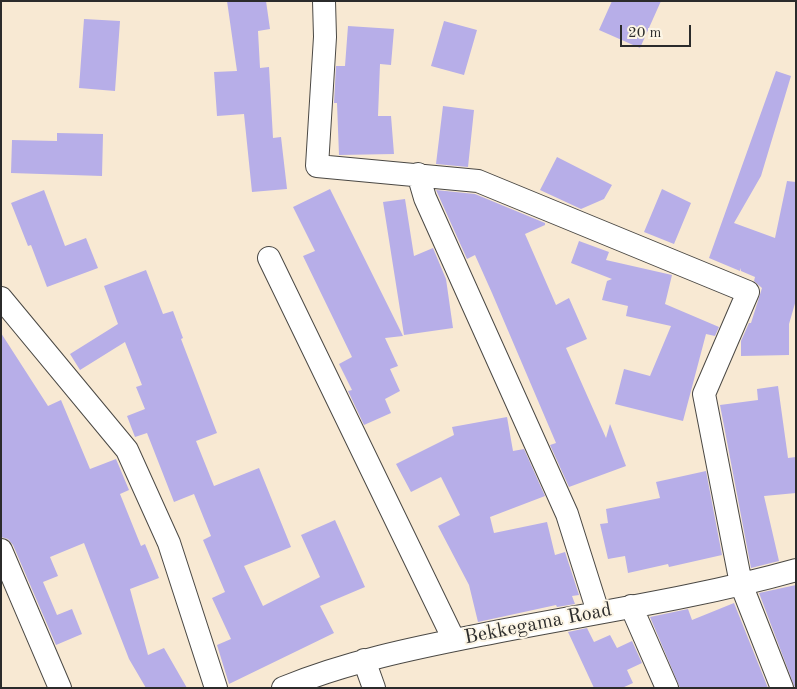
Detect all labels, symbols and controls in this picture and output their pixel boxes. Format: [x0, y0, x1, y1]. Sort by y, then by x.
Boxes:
scale bar [622, 15, 693, 47]
text: 20 m [628, 26, 662, 41]
street label: Bekkegama Road [462, 598, 614, 650]

